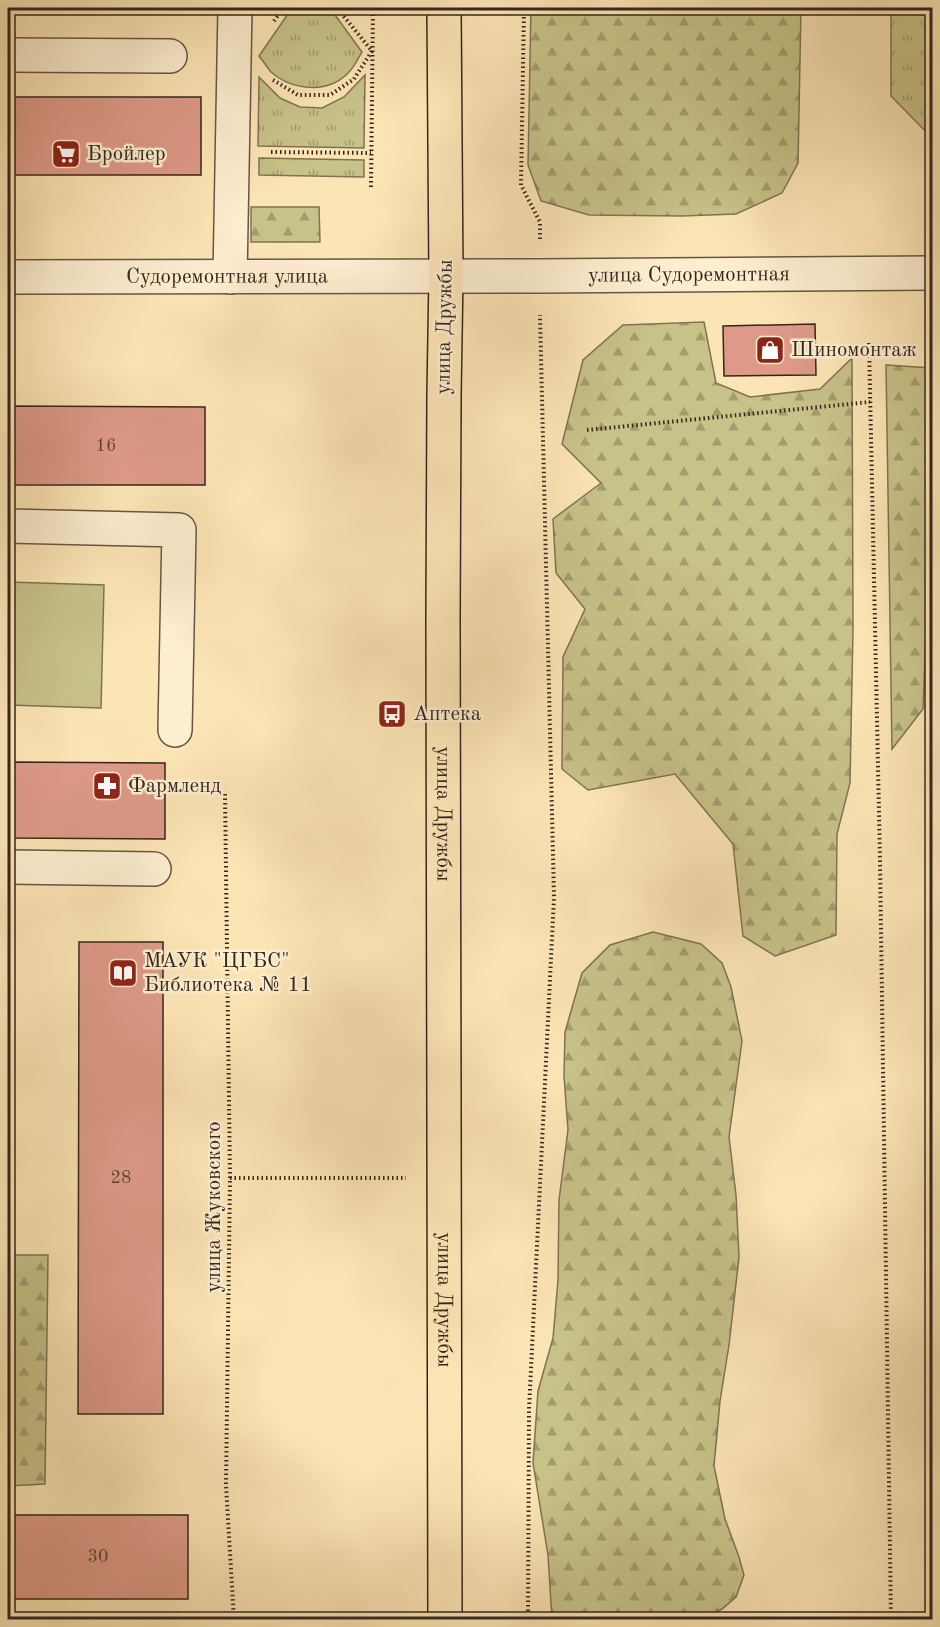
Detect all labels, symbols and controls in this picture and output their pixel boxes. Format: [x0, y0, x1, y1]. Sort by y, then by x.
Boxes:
supermarket icon: Бройлер [50, 138, 82, 170]
place label: Бройлер [87, 144, 166, 165]
street label: улица Дружбы [433, 259, 457, 395]
street label: улица Судоремонтная [588, 264, 790, 286]
street label: Судоремонтная улица [126, 266, 328, 287]
shop icon: Шиномонтаж [754, 334, 786, 366]
place label: Шиномонтаж [791, 340, 917, 361]
house number: 16 [96, 437, 116, 455]
bus stop icon: Аптека [376, 698, 408, 730]
place label: Аптека [413, 704, 481, 725]
street label: улица Дружбы [433, 746, 454, 882]
pharmacy icon: Фармленд [91, 770, 123, 802]
place label: Фармленд [128, 776, 222, 797]
place label: МАУК "ЦГБС" Библиотека № 11 [144, 951, 312, 996]
library icon: МАУК "ЦГБС" Библиотека № 11 [107, 957, 139, 989]
street label: улица Жуковского [204, 1121, 225, 1293]
house number: 28 [111, 1169, 131, 1187]
street label: улица Дружбы [434, 1232, 455, 1368]
house number: 30 [88, 1548, 108, 1566]

